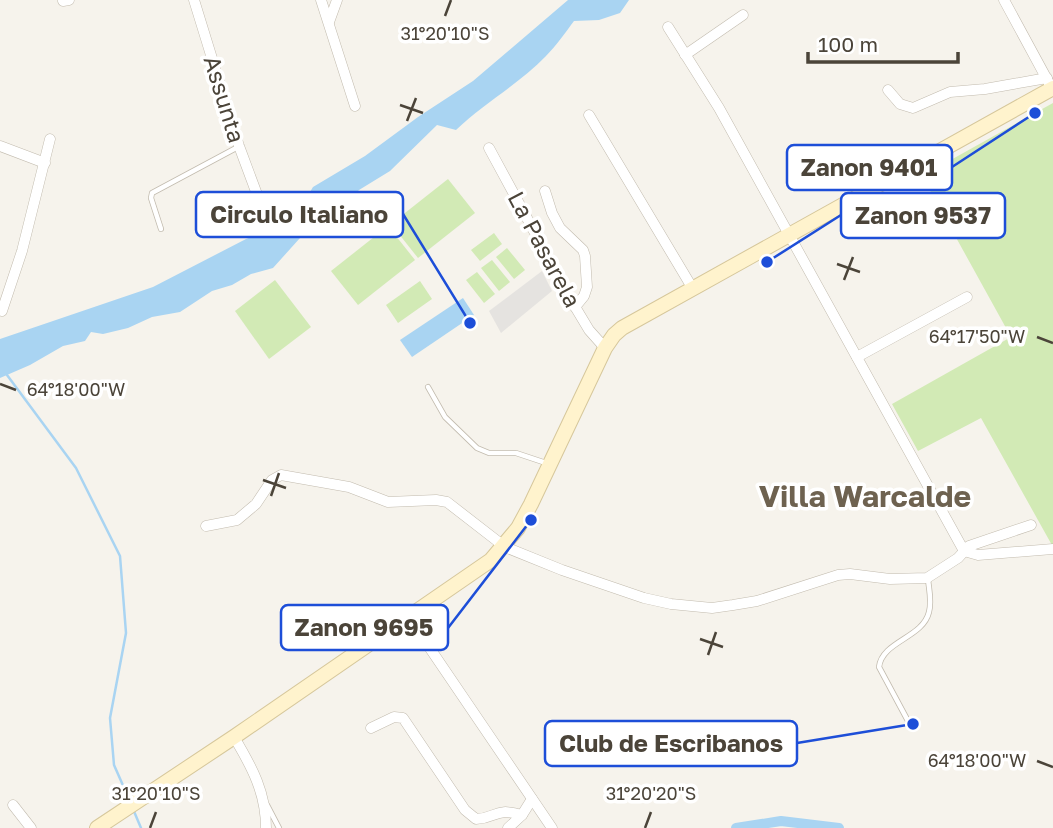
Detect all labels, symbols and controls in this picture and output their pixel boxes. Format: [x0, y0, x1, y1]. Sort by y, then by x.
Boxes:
scale bar [808, 21, 958, 65]
text: 31°20'10"S [401, 22, 489, 44]
text: 100 m [818, 31, 878, 57]
street label: Assunta [198, 52, 252, 146]
callout: Zanon 9401 [787, 145, 952, 190]
text: Zanon 9401 [801, 152, 937, 181]
street label: La Pasarela [503, 186, 587, 312]
callout: Circulo Italiano [196, 192, 403, 237]
callout: Zanon 9537 [841, 193, 1005, 238]
text: Circulo Italiano [210, 199, 388, 228]
text: Zanon 9537 [855, 200, 991, 229]
text: 64°17'50"W [929, 325, 1025, 347]
text: 64°18'00"W [27, 378, 125, 400]
district label: Villa Warcalde [759, 478, 971, 514]
callout: Zanon 9695 [281, 605, 448, 650]
text: Zanon 9695 [295, 612, 433, 641]
callout: Club de Escribanos [545, 721, 797, 766]
text: Club de Escribanos [559, 728, 783, 757]
text: 64°18'00"W [928, 749, 1026, 771]
text: 31°20'10"S [112, 782, 200, 804]
text: 31°20'20"S [606, 782, 696, 804]

